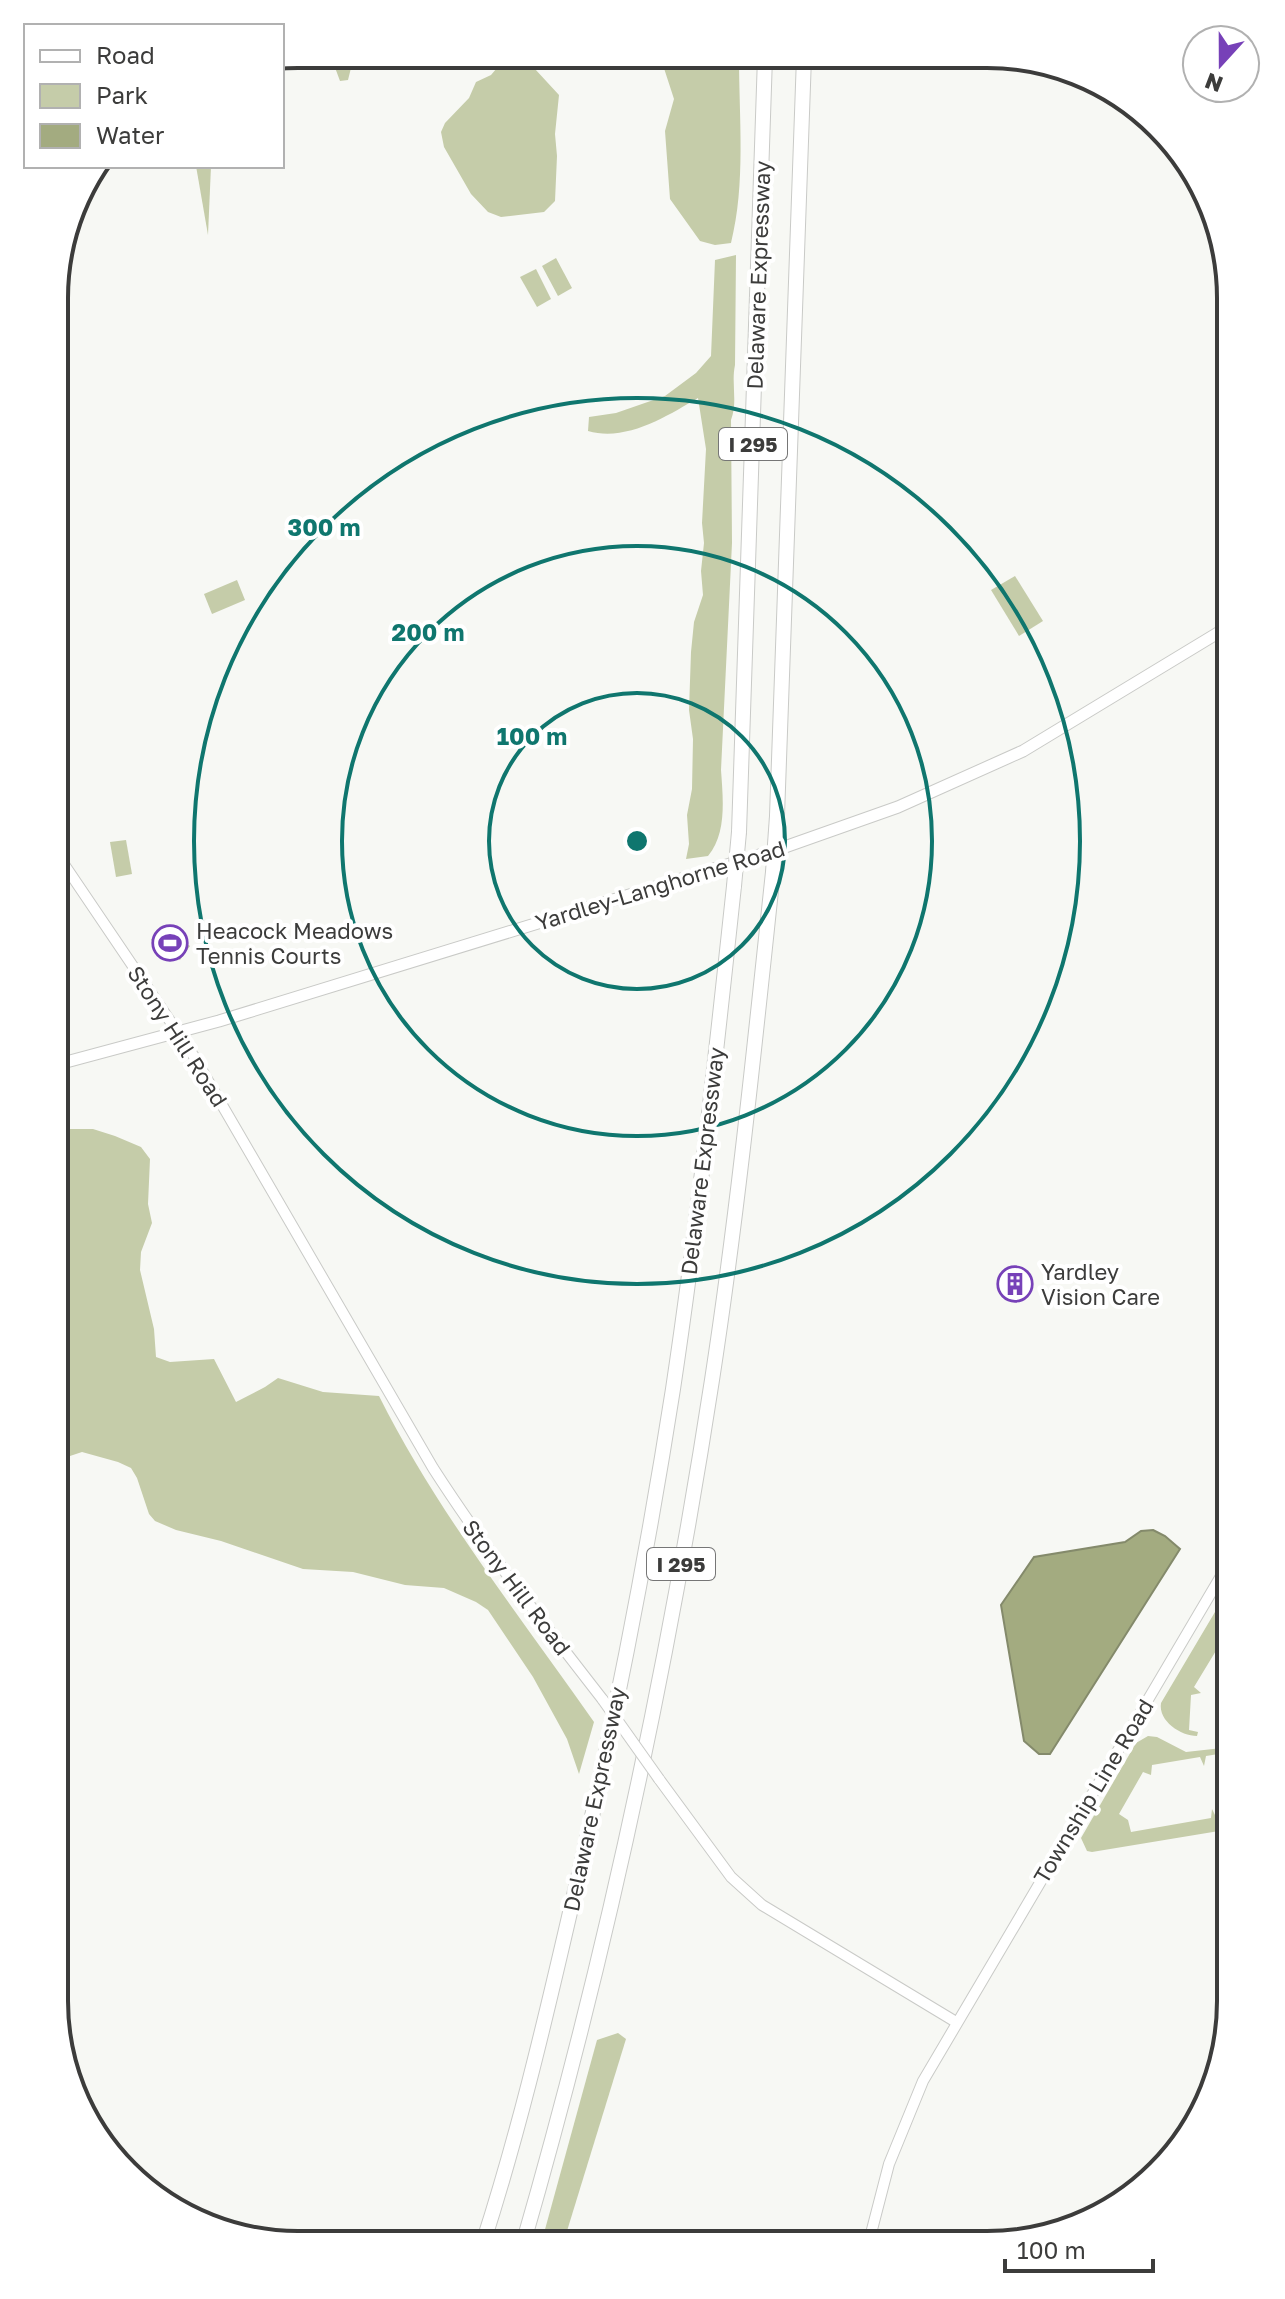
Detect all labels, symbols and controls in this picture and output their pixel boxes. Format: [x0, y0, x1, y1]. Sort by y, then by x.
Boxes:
legend [24, 24, 284, 168]
north arrow [1181, 24, 1261, 104]
text: Road [96, 40, 155, 69]
text: N [1201, 68, 1226, 99]
text: Park [96, 80, 148, 109]
text: Water [96, 120, 164, 149]
street label: Delaware Expressway [741, 160, 775, 390]
road number: I 295 [719, 428, 787, 460]
text: 300 m [288, 512, 360, 541]
text: 200 m [392, 617, 464, 646]
text: 100 m [497, 721, 567, 750]
centre of rings [623, 827, 651, 855]
street label: Yardley-Langhorne Road [532, 834, 788, 936]
place label: Heacock Meadows Tennis Courts [196, 917, 393, 969]
sports icon: Heacock Meadows Tennis Courts [151, 924, 189, 962]
street label: Stony Hill Road [122, 960, 234, 1112]
street label: Delaware Expressway [675, 1046, 729, 1276]
place label: Yardley Vision Care [1041, 1258, 1160, 1310]
building icon: Yardley Vision Care [996, 1265, 1034, 1303]
street label: Stony Hill Road [457, 1514, 577, 1660]
road number: I 295 [647, 1548, 715, 1580]
street label: Delaware Expressway [557, 1684, 631, 1914]
street label: Township Line Road [1027, 1694, 1159, 1888]
scale bar [1005, 2223, 1153, 2273]
text: 100 m [1017, 2235, 1086, 2264]

